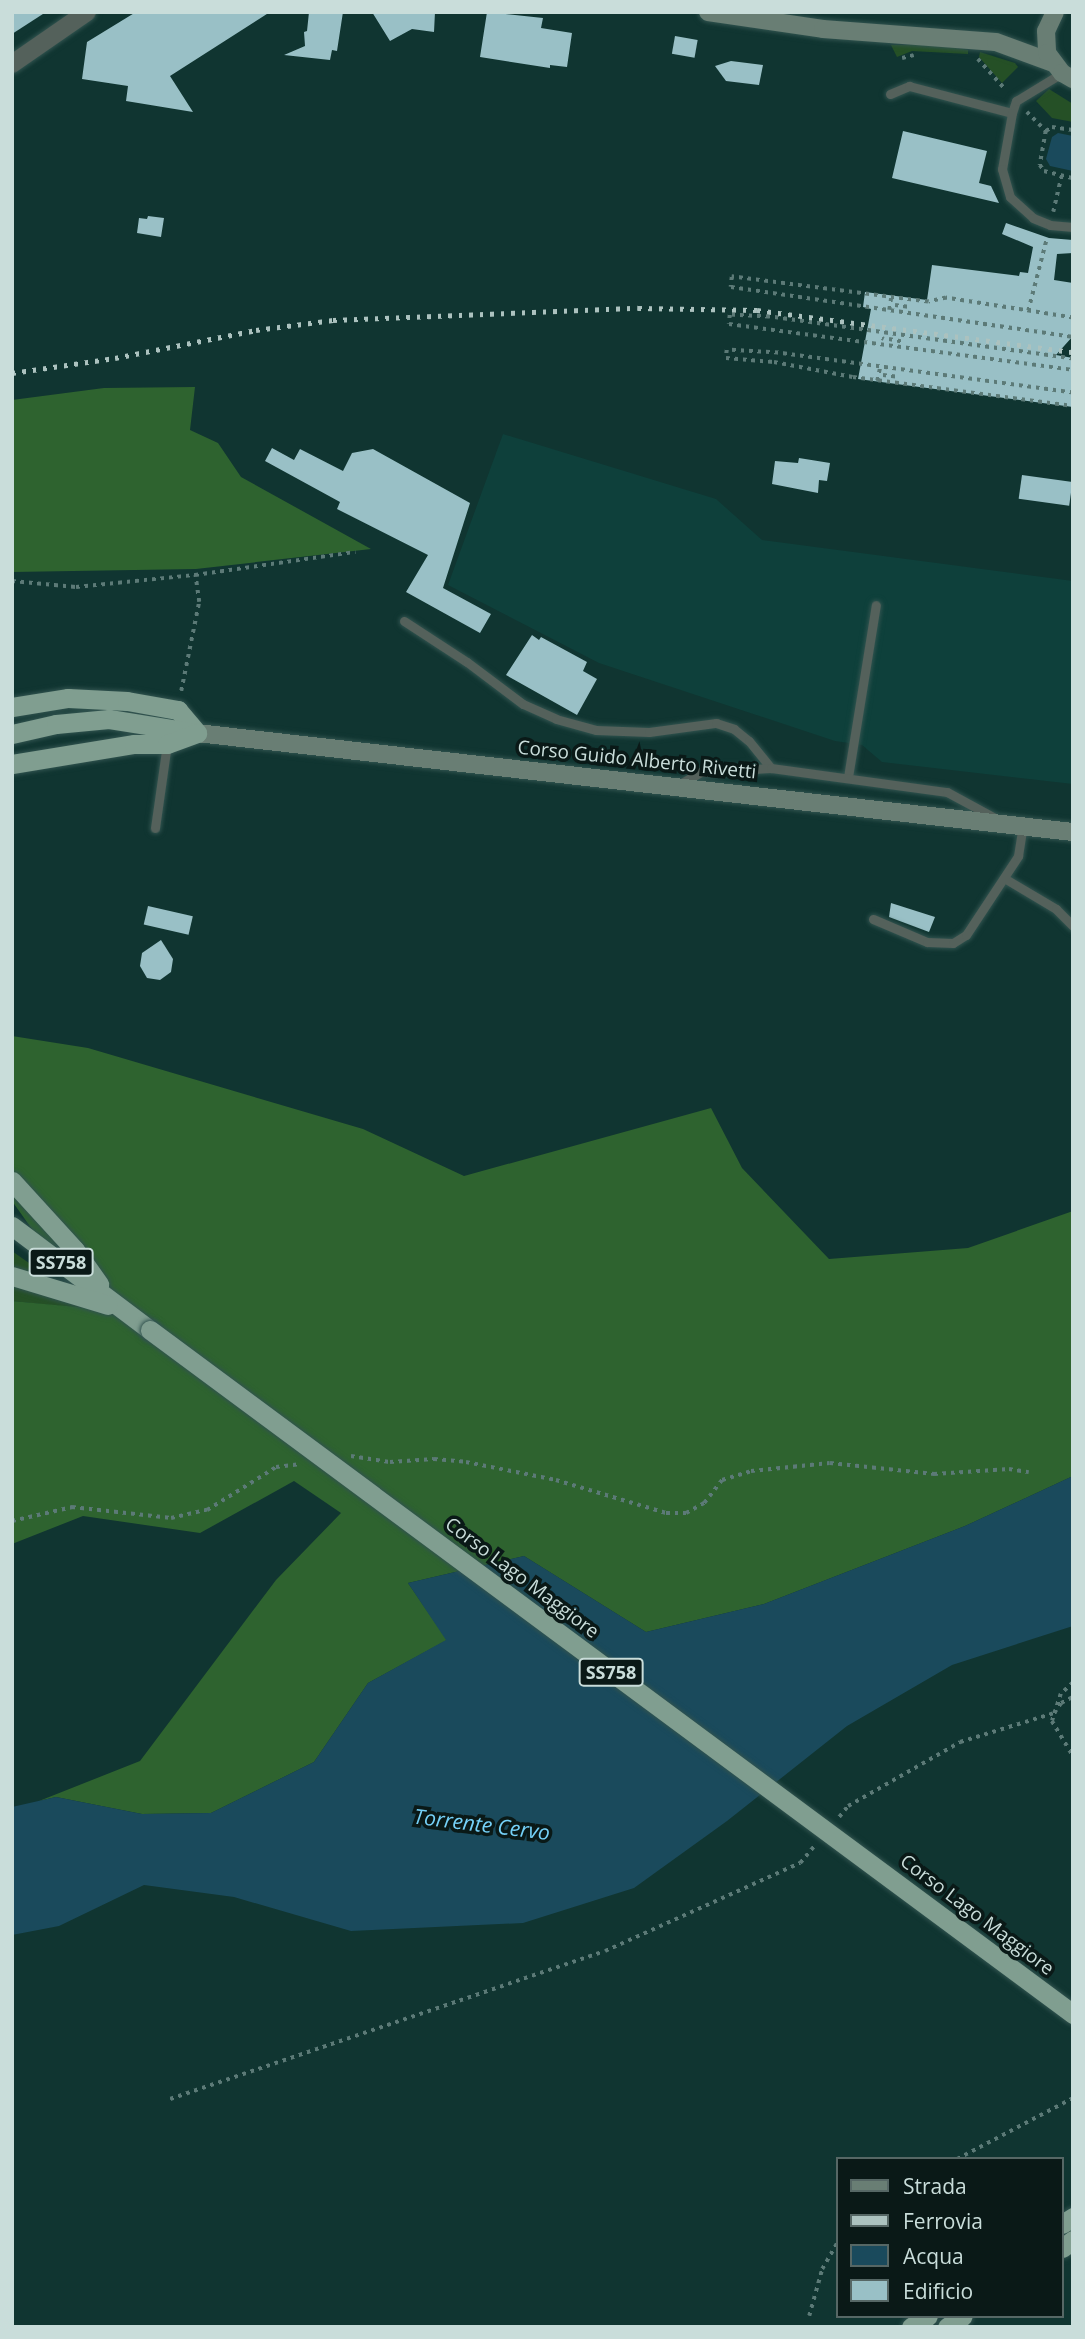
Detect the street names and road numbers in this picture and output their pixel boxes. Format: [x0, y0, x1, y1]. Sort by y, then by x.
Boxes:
street label: Corso Guido Alberto Rivetti [517, 736, 757, 784]
road number: SS758 [28, 1247, 94, 1276]
street label: Corso Lago Maggiore [441, 1513, 603, 1643]
road number: SS758 [578, 1658, 644, 1686]
street label: Corso Lago Maggiore [896, 1850, 1058, 1980]

